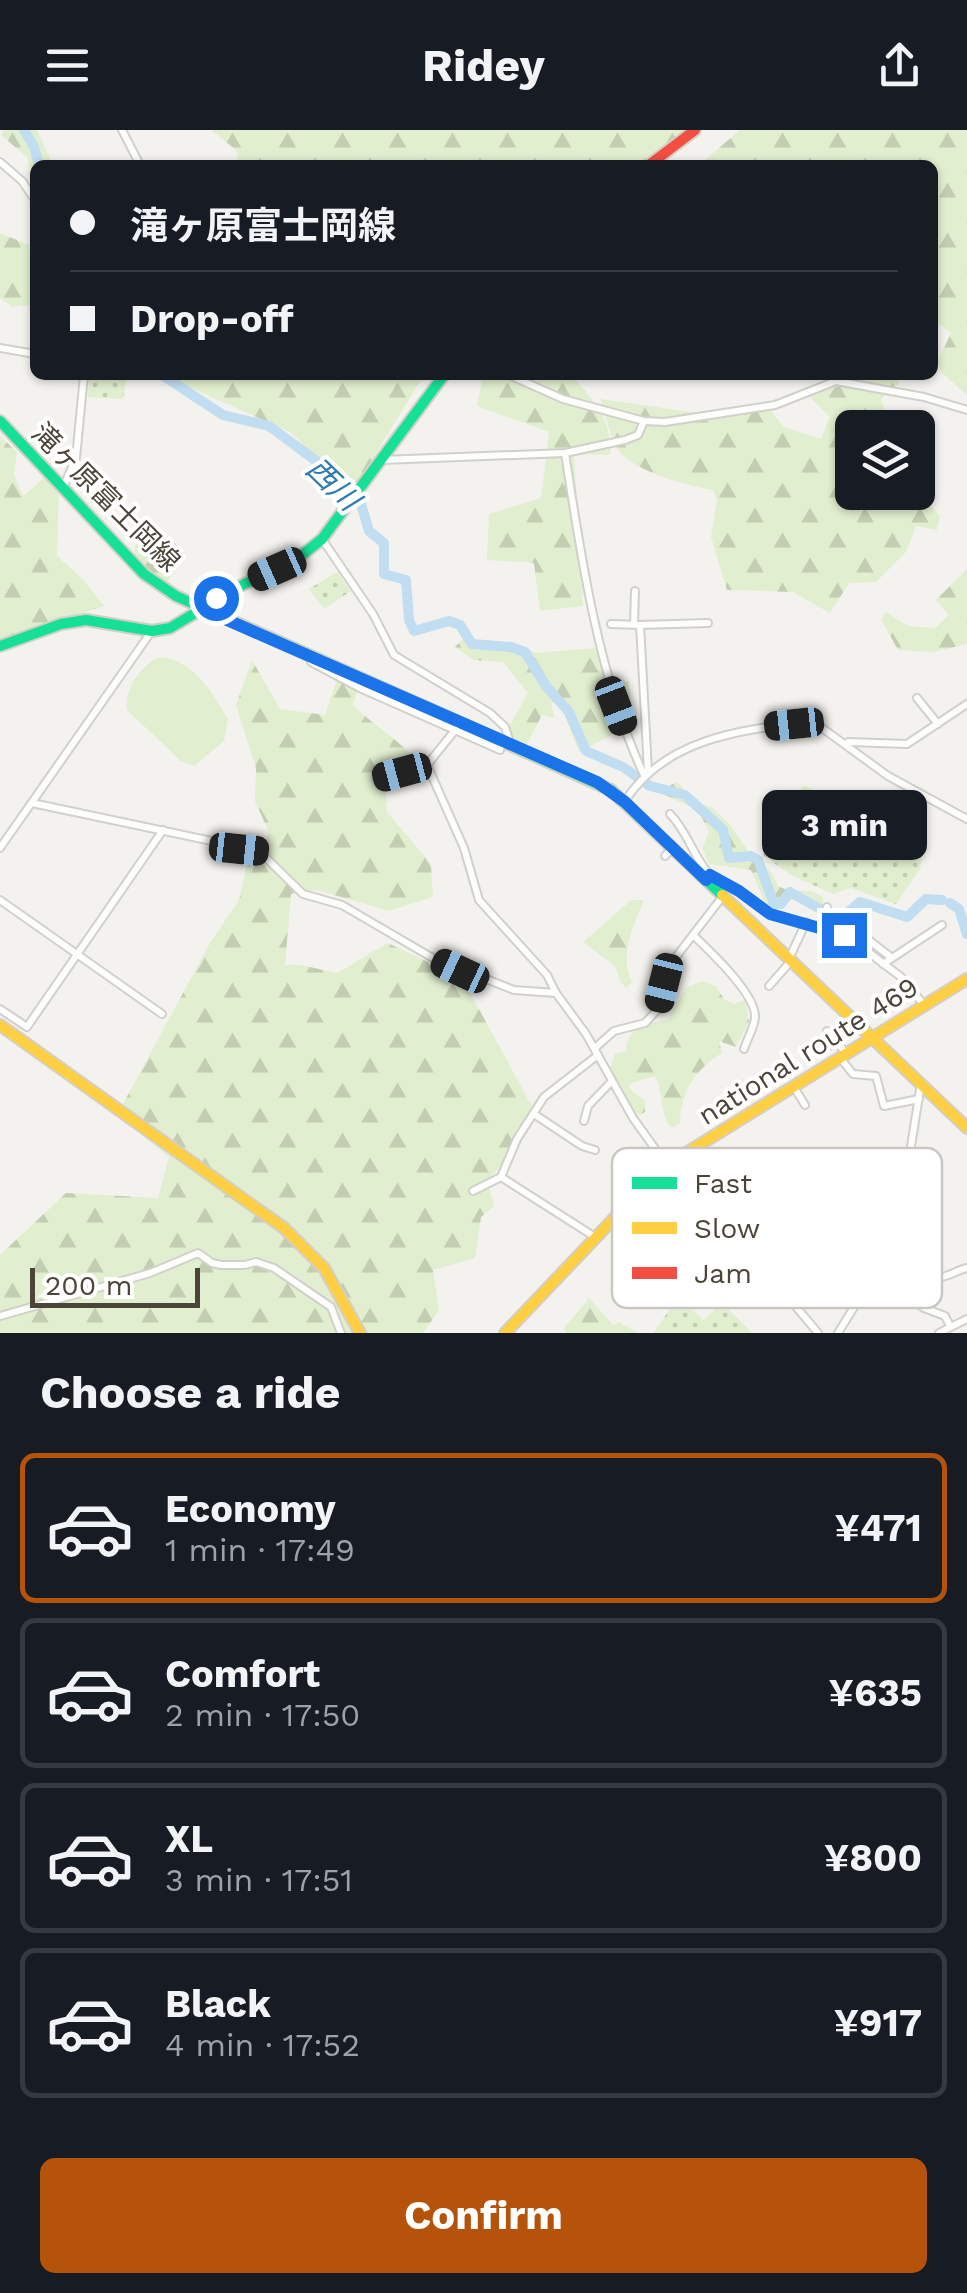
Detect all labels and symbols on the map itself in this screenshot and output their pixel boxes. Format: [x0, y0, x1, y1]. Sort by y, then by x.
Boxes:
street label: 滝ヶ原富士岡線 [25, 416, 187, 578]
water label: 西川 [299, 451, 369, 520]
car [243, 543, 311, 595]
route start [194, 576, 239, 621]
car [591, 673, 641, 739]
car [763, 706, 825, 742]
car [369, 750, 435, 794]
callout: 3 min [762, 790, 926, 860]
car [208, 831, 270, 867]
route end [822, 913, 867, 958]
car [426, 945, 494, 997]
car [642, 950, 686, 1016]
street label: national route 469 [692, 970, 924, 1132]
legend [612, 1148, 942, 1308]
text: Fast [694, 1167, 752, 1200]
text: Slow [694, 1212, 760, 1245]
text: Jam [694, 1257, 752, 1290]
scale bar [30, 1263, 200, 1308]

